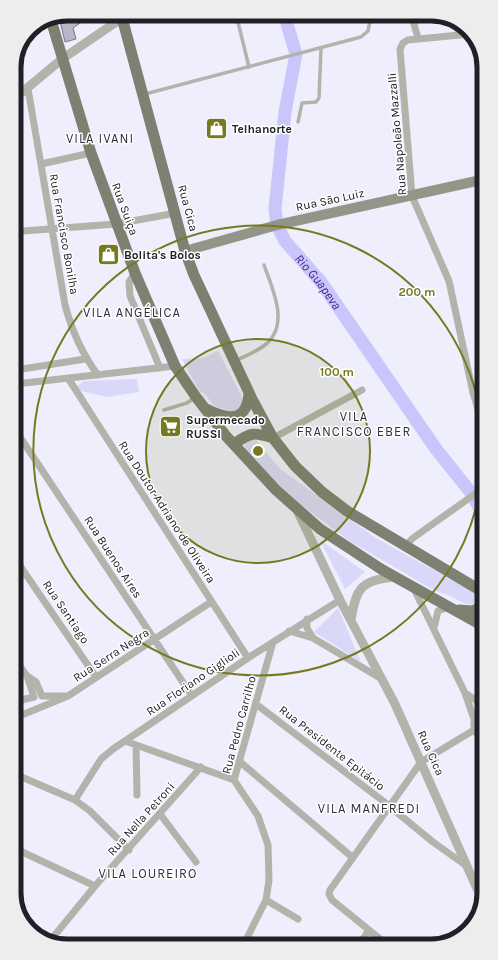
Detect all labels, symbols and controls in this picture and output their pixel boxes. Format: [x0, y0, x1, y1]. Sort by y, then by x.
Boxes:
street label: Rua Napoleão Mazzalli [385, 72, 409, 196]
shop icon: Telhanorte [204, 116, 230, 142]
place label: Telhanorte [232, 122, 292, 136]
district label: VILA IVANI [66, 131, 134, 146]
street label: Rua Francisco Bonilha [46, 173, 82, 295]
street label: Rua Suiça [109, 181, 141, 237]
street label: Rua Cica [175, 183, 201, 233]
street label: Rua São Luiz [295, 186, 366, 214]
shop icon: Bolita's Bolos [95, 242, 121, 268]
place label: Bolita's Bolos [124, 248, 201, 262]
water label: Rio Guapeva [292, 251, 345, 312]
text: 200 m [399, 285, 435, 299]
district label: VILA ANGÉLICA [83, 303, 181, 320]
text: 100 m [320, 365, 354, 379]
district label: VILA FRANCISCO EBER [297, 409, 411, 439]
place label: Supermecado RUSSI [186, 413, 265, 441]
supermarket icon: Supermecado RUSSI [158, 414, 184, 440]
street label: Rua Doutor Adriano de Oliveira [116, 438, 218, 586]
centre of rings [251, 444, 265, 458]
street label: Rua Buenos Aires [81, 513, 145, 601]
street label: Rua Santiago [40, 578, 92, 646]
street label: Rua Serra Negra [70, 625, 152, 685]
street label: Rua Floriano Giglioli [144, 645, 242, 719]
street label: Rua Pedro Carrilho [219, 674, 259, 776]
street label: Rua Presidente Epitácio [277, 702, 387, 794]
street label: Rua Cica [415, 728, 447, 778]
street label: Rua Nella Petroni [104, 780, 178, 858]
district label: VILA MANFREDI [318, 801, 420, 816]
district label: VILA LOUREIRO [99, 866, 197, 881]

